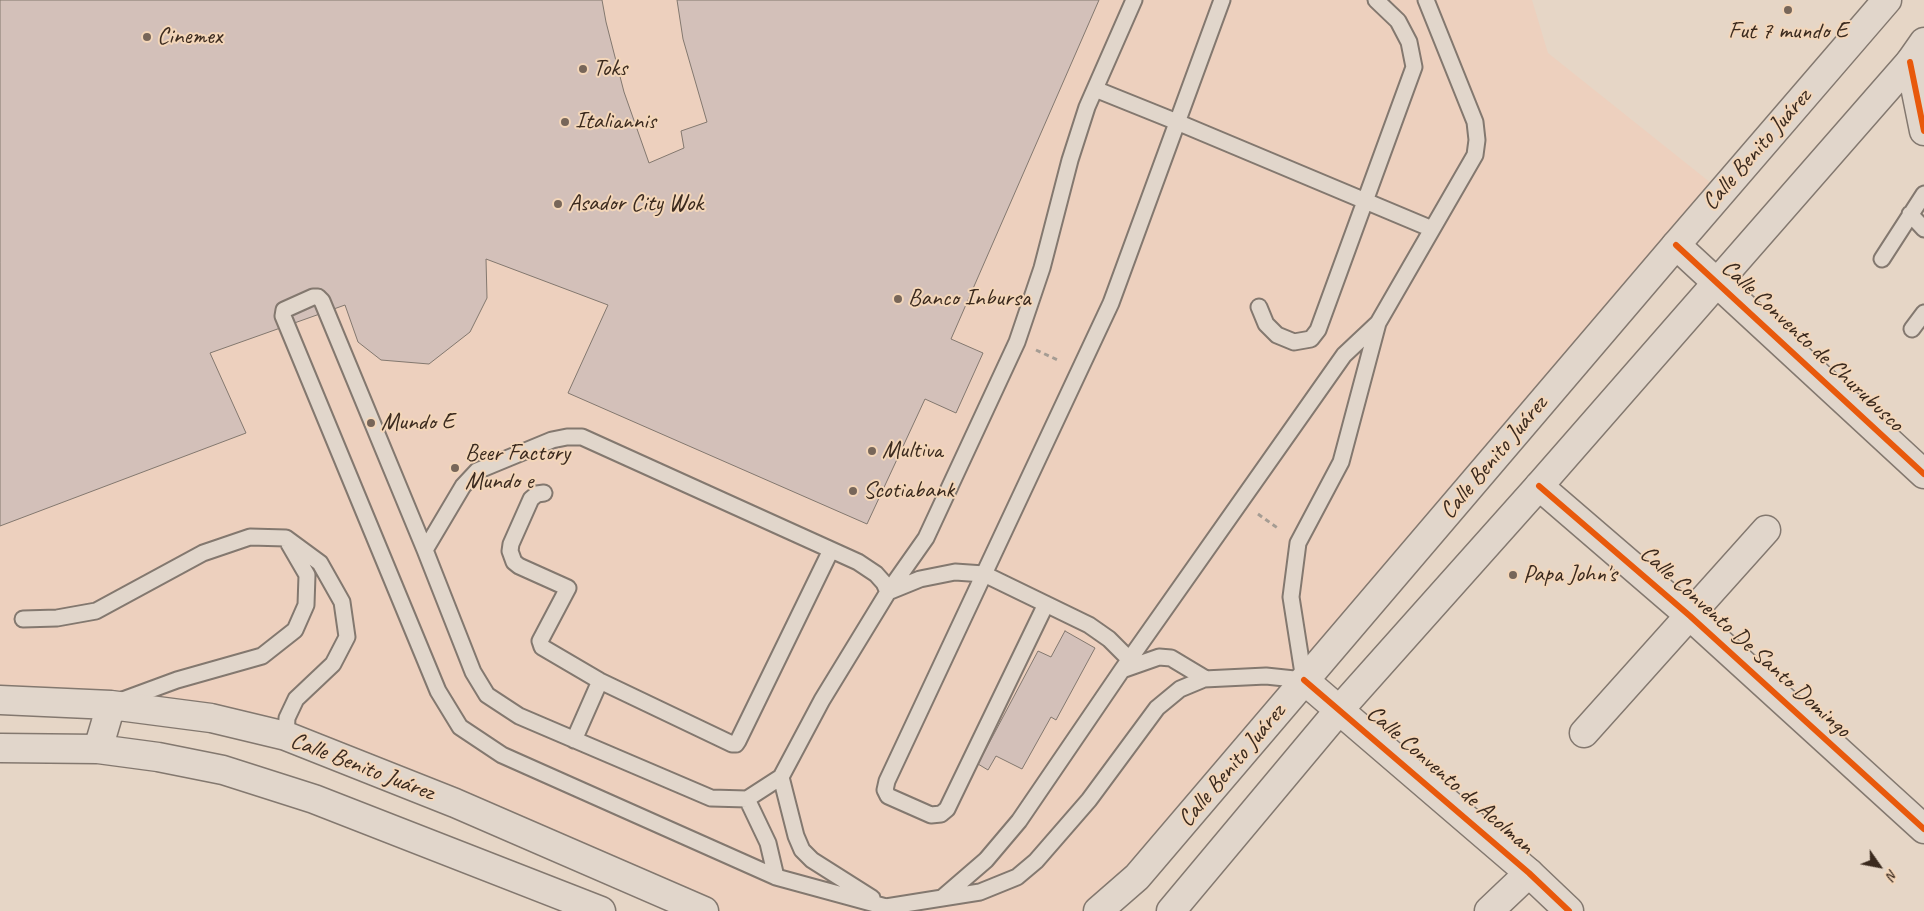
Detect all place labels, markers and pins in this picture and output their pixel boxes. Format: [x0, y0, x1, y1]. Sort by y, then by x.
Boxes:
marker: Fut 7 mundo E [1782, 4, 1794, 16]
place label: Fut 7 mundo E [1728, 18, 1848, 46]
place label: Cinemex [157, 23, 222, 51]
marker: Cinemex [141, 31, 153, 43]
place label: Toks [593, 55, 627, 83]
marker: Toks [577, 63, 589, 75]
place label: Italiannis [575, 108, 656, 136]
marker: Italiannis [559, 116, 571, 128]
place label: Asador City Wok [568, 190, 703, 218]
marker: Asador City Wok [552, 198, 564, 210]
place label: Banco Inbursa [908, 285, 1030, 313]
marker: Banco Inbursa [892, 293, 904, 305]
place label: Mundo E [381, 409, 454, 437]
marker: Mundo E [365, 417, 377, 429]
place label: Multiva [882, 437, 942, 465]
place label: Beer Factory Mundo e [465, 440, 570, 496]
marker: Multiva [866, 445, 878, 457]
marker: Beer Factory Mundo e [449, 462, 461, 474]
place label: Scotiabank [863, 477, 954, 505]
marker: Scotiabank [847, 485, 859, 497]
place label: Papa John's [1523, 561, 1617, 589]
marker: Papa John's [1507, 569, 1519, 581]

